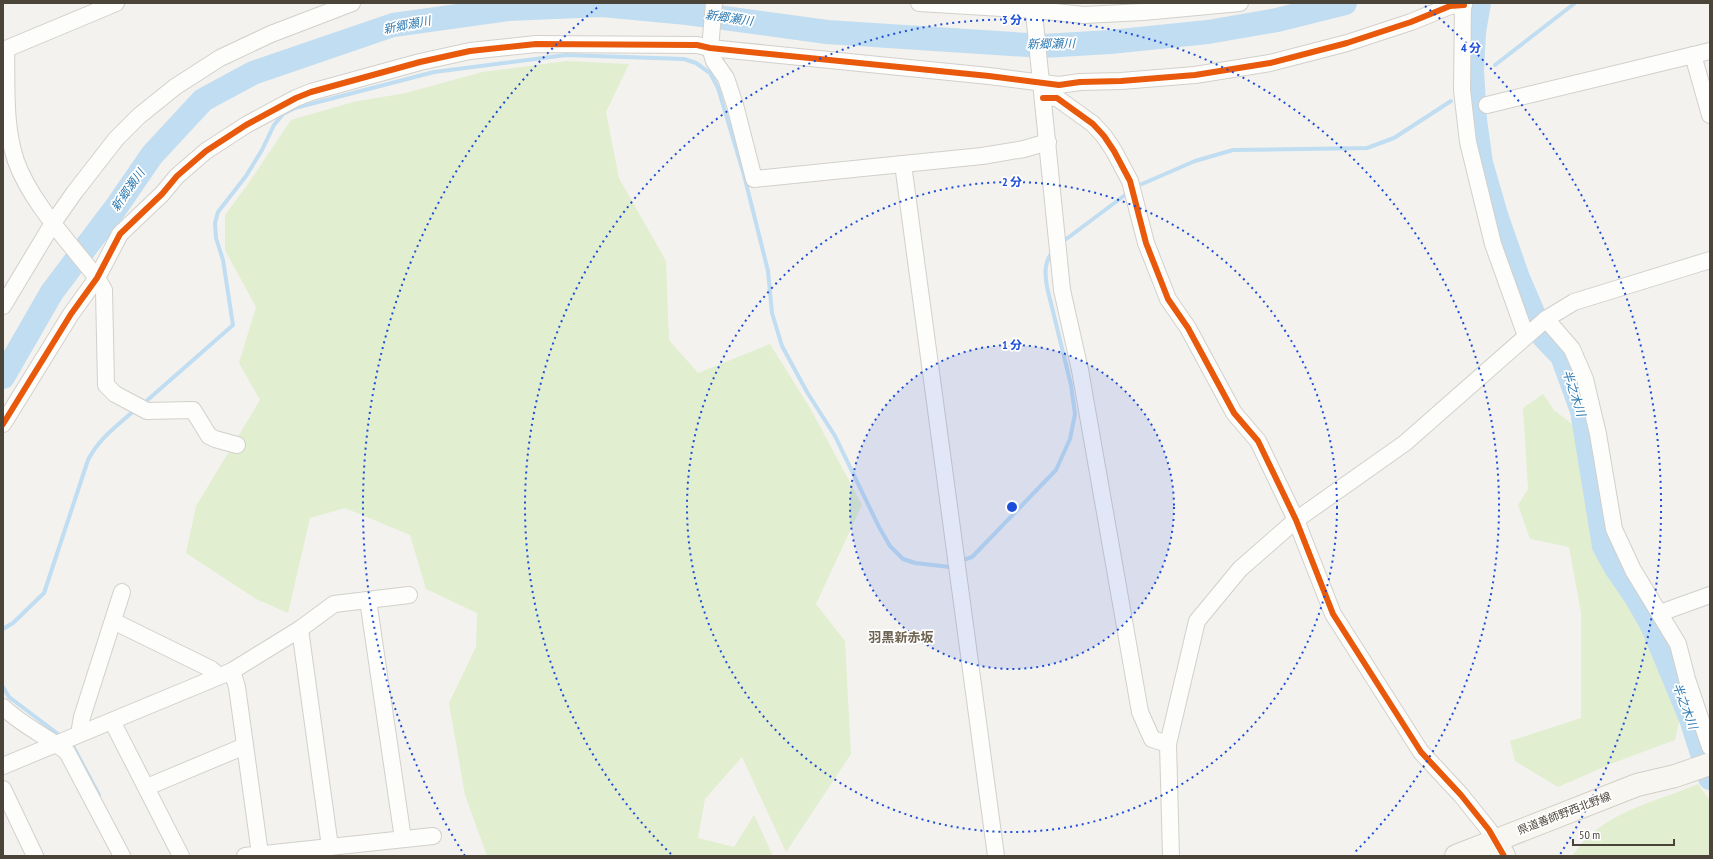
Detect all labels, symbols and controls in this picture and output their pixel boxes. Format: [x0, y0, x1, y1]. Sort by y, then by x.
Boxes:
water label: 新郷瀬川 [704, 7, 756, 29]
water label: 新郷瀬川 [382, 12, 434, 36]
text: 3 分 [1002, 12, 1022, 27]
water label: 新郷瀬川 [1027, 36, 1077, 51]
text: 4 分 [1461, 40, 1481, 55]
water label: 新郷瀬川 [108, 164, 149, 214]
text: 2 分 [1002, 174, 1022, 189]
text: 1 分 [1002, 337, 1022, 352]
water label: 半之木川 [1560, 368, 1590, 420]
centre of rings [1005, 500, 1019, 514]
district label: 羽黒新赤坂 [868, 629, 934, 646]
water label: 半之木川 [1670, 681, 1702, 733]
street label: 県道善師野西北野線 [1515, 789, 1613, 837]
scale bar [1573, 821, 1674, 847]
text: 50 m [1579, 827, 1600, 842]

